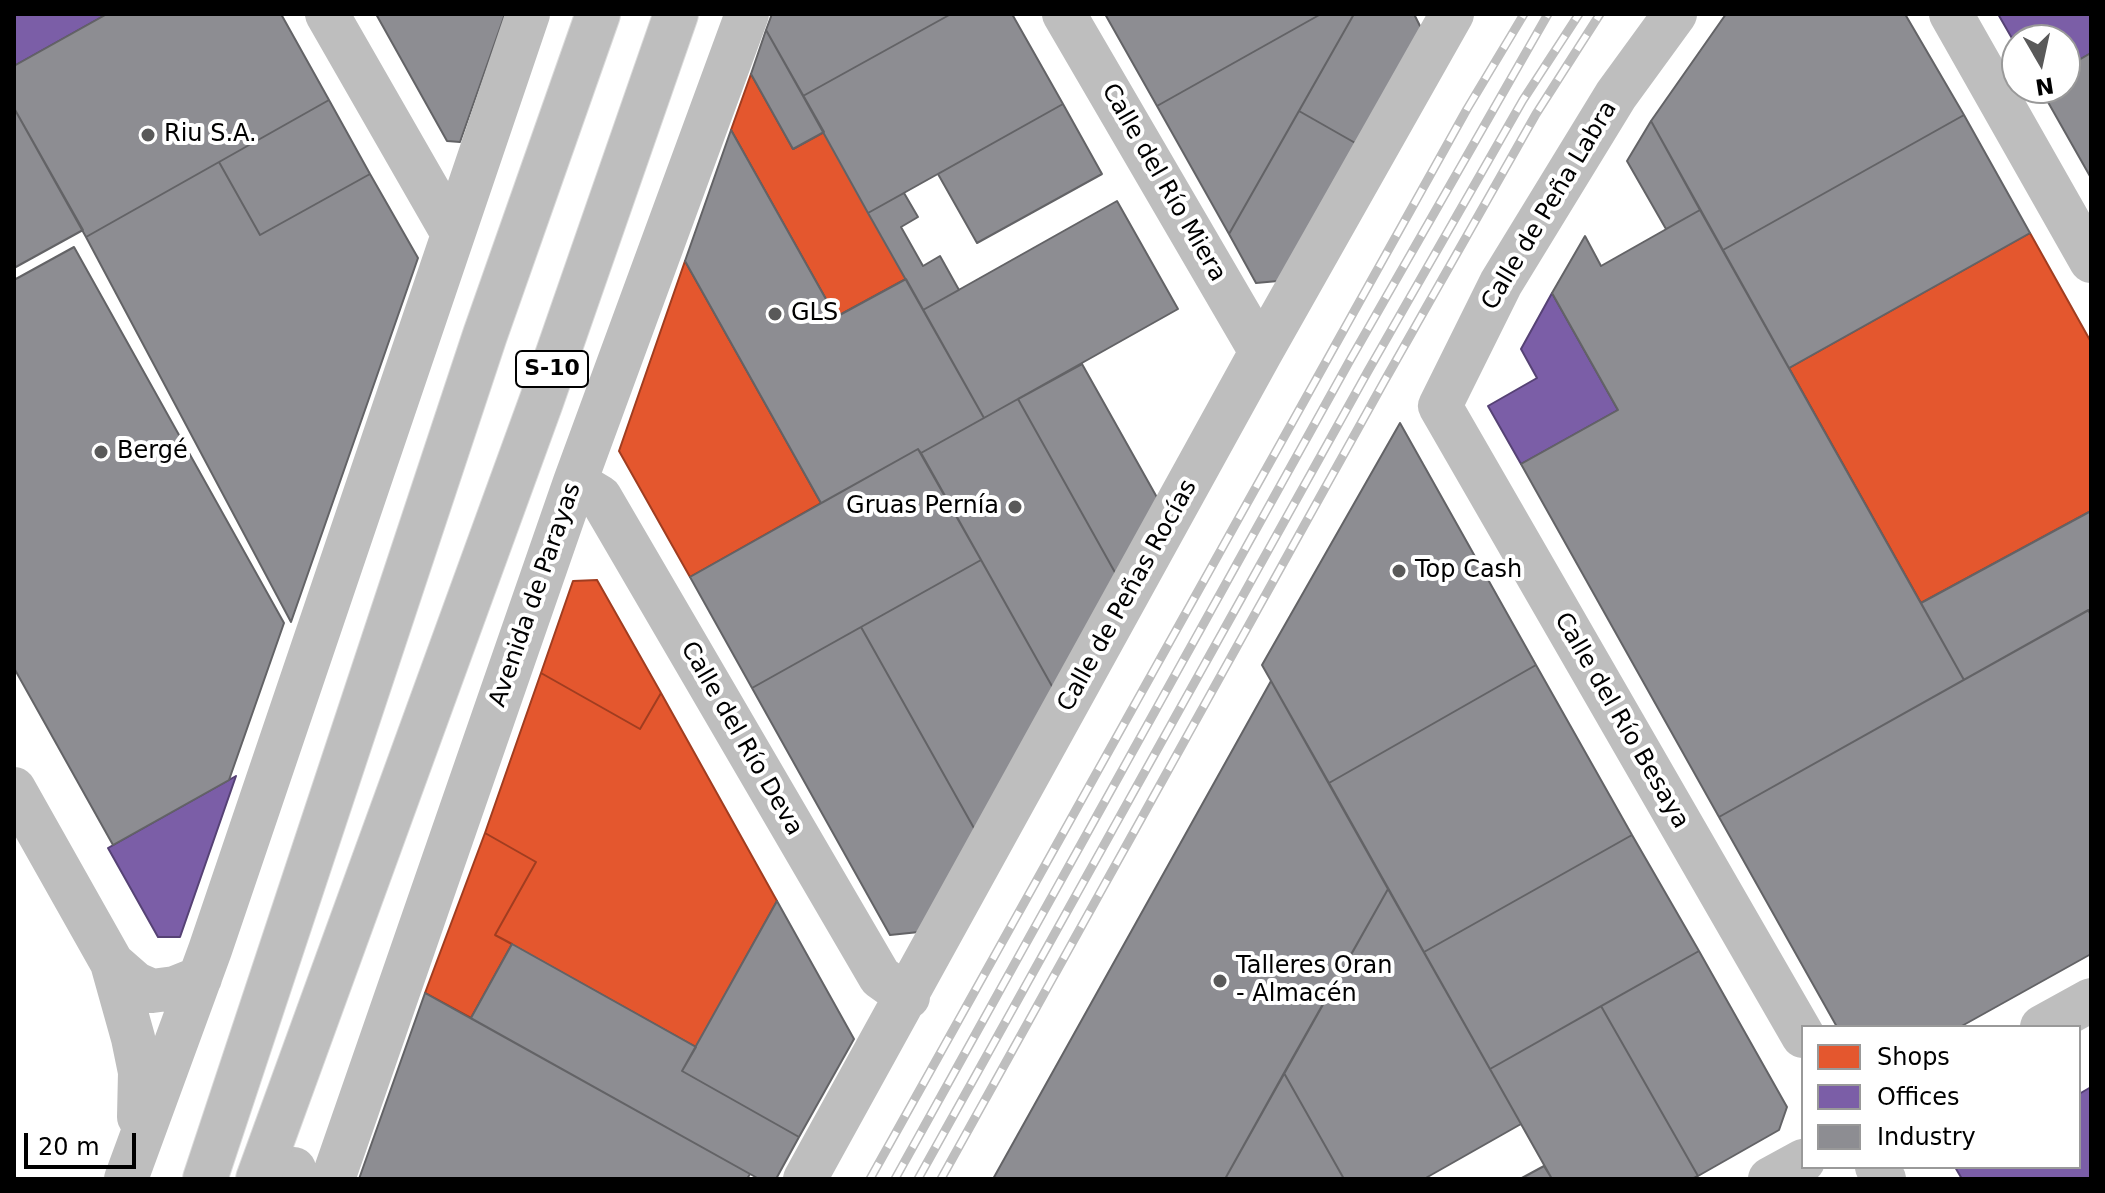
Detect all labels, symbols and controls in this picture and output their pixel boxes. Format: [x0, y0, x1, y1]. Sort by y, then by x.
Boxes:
north arrow [2001, 24, 2081, 104]
text: N [2033, 72, 2056, 100]
street label: Calle del Río Miera [1095, 79, 1231, 287]
street label: Calle de Peña Labra [1476, 96, 1624, 316]
place label: Riu S.A. [164, 121, 257, 149]
marker: Riu S.A. [139, 126, 157, 144]
place label: GLS [791, 300, 838, 328]
marker: GLS [766, 305, 784, 323]
road number: S-10 [516, 351, 588, 387]
place label: Bergé [117, 438, 188, 466]
marker: Bergé [92, 443, 110, 461]
street label: Calle de Peñas Rocías [1052, 475, 1204, 717]
street label: Avenida de Parayas [484, 479, 588, 711]
place label: Gruas Pernía [846, 493, 999, 521]
marker: Gruas Pernía [1006, 498, 1024, 516]
place label: Top Cash [1415, 557, 1522, 585]
marker: Top Cash [1390, 562, 1408, 580]
street label: Calle del Río Besaya [1547, 608, 1695, 834]
street label: Calle del Río Deva [674, 637, 808, 841]
place label: Talleres Oran - Almacén [1236, 953, 1392, 1009]
marker: Talleres Oran - Almacén [1211, 972, 1229, 990]
legend [1801, 1025, 2081, 1169]
text: Shops [1877, 1043, 1950, 1071]
text: Offices [1877, 1083, 1960, 1111]
scale bar [28, 1117, 140, 1167]
text: Industry [1877, 1123, 1976, 1151]
text: 20 m [38, 1133, 100, 1161]

